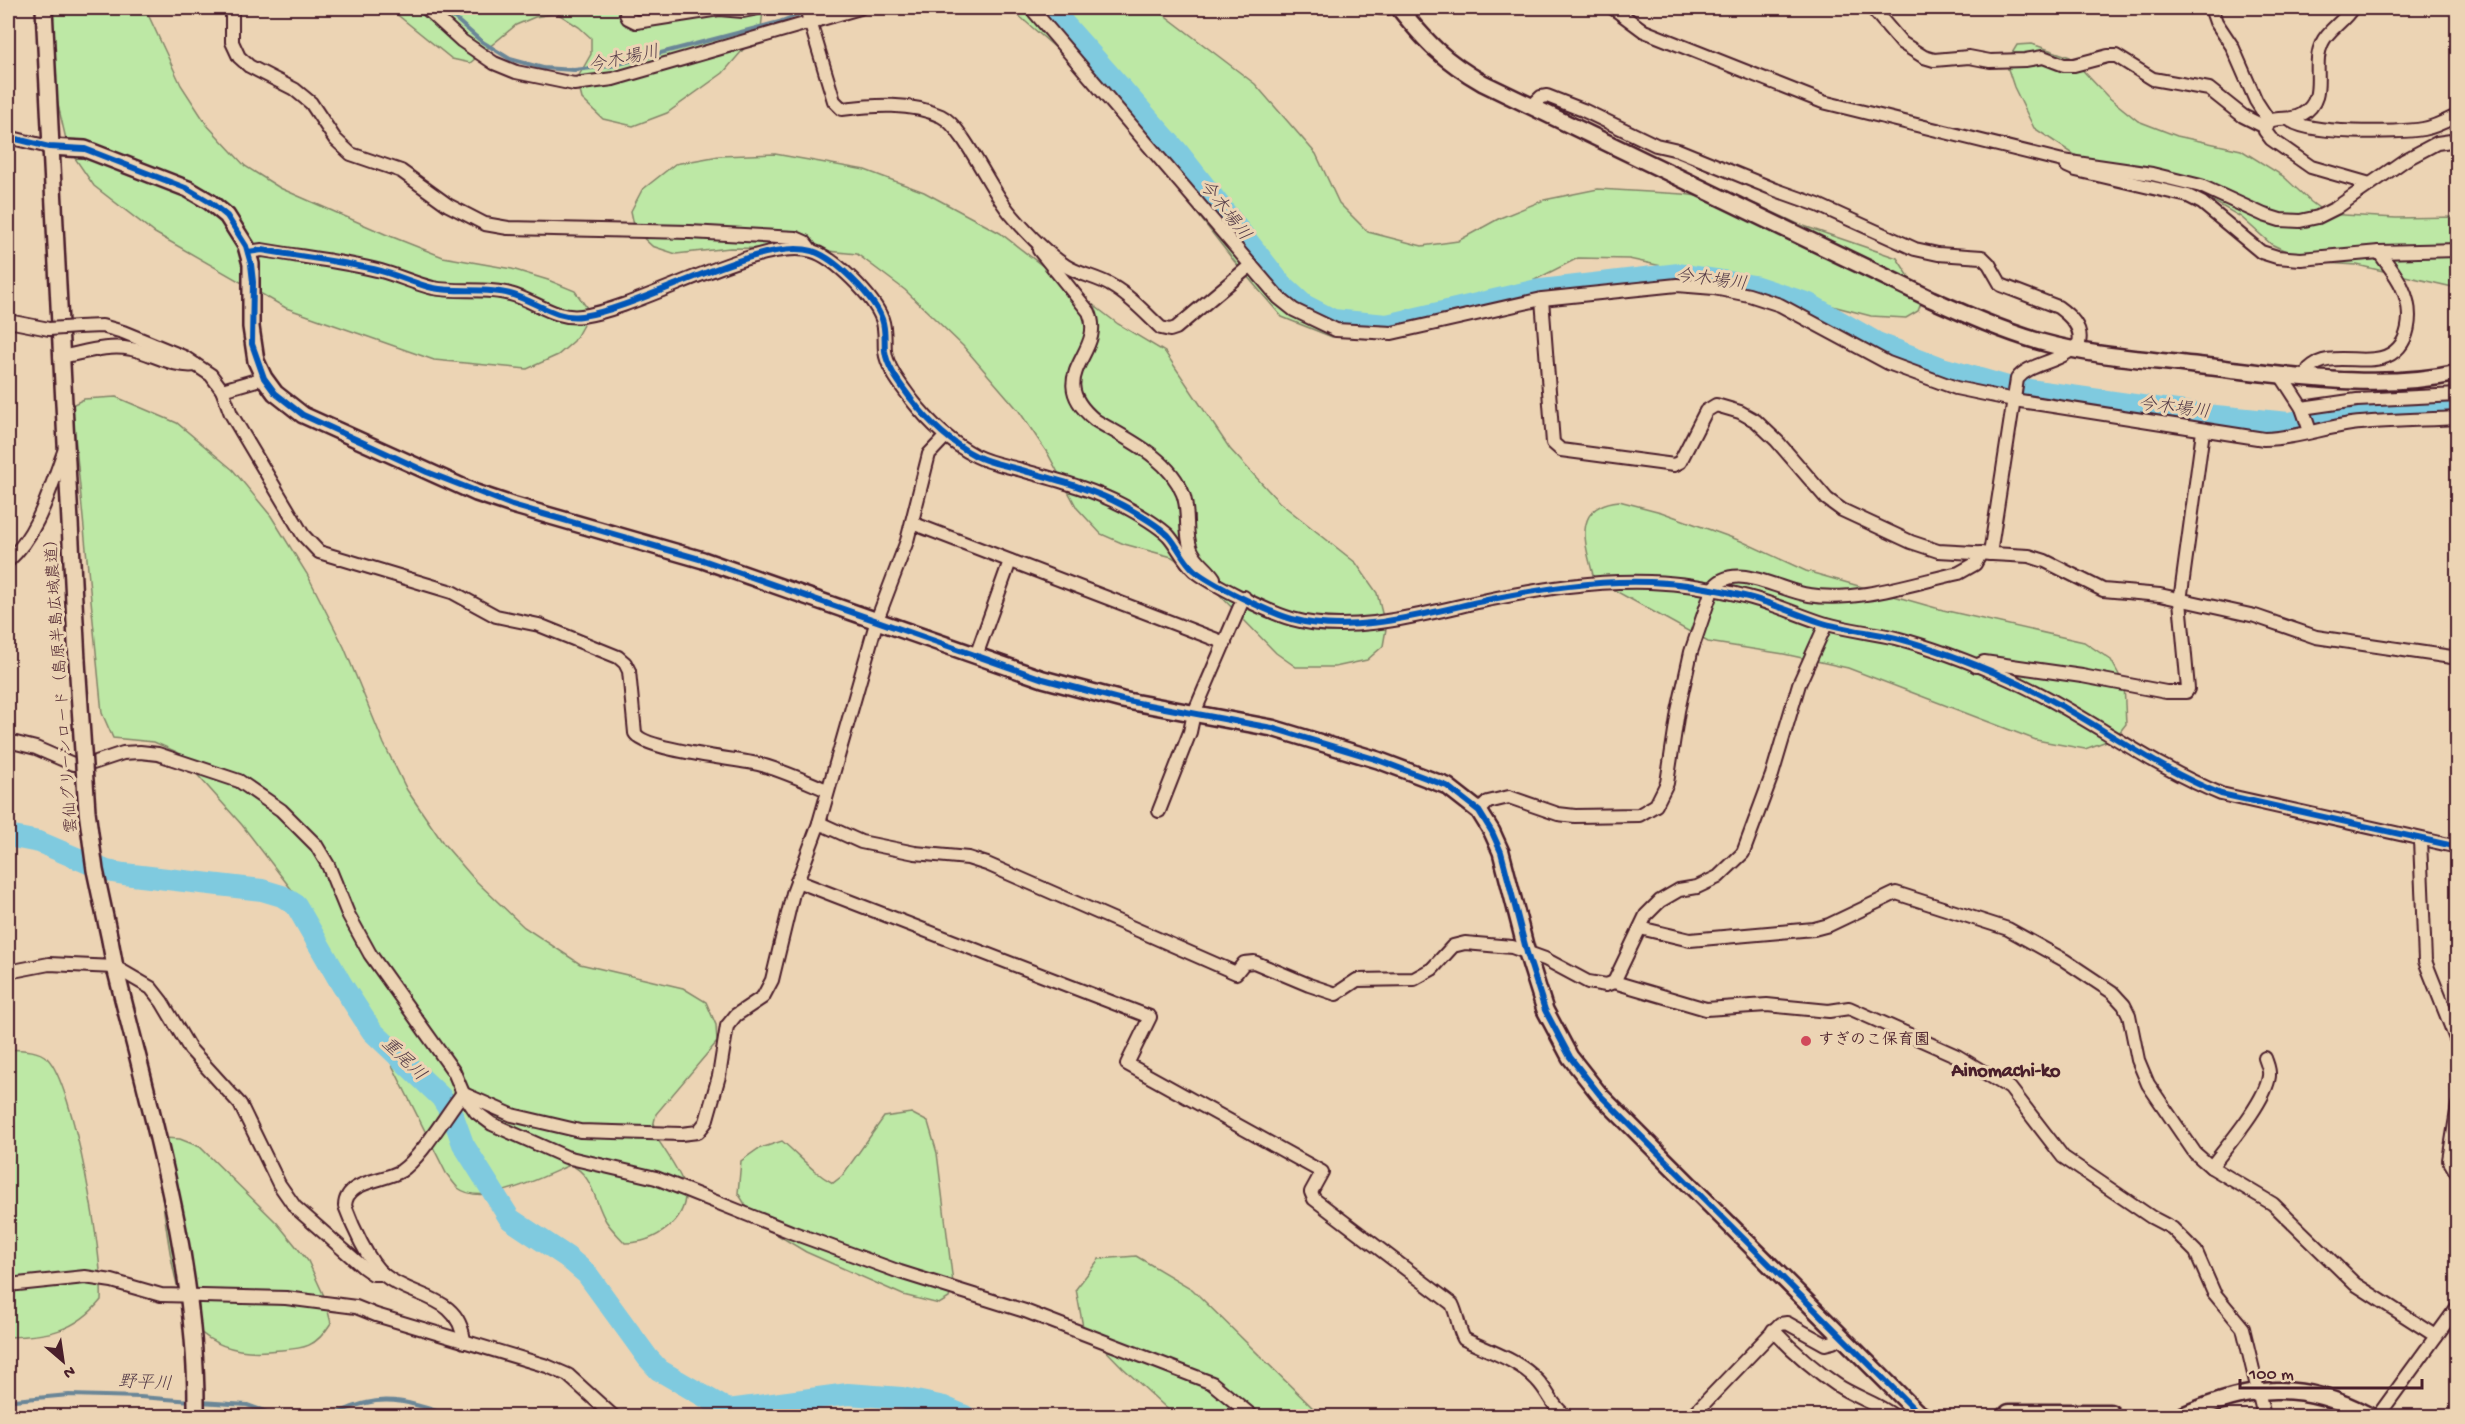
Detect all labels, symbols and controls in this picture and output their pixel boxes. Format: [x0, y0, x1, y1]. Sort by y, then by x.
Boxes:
water label: 今木場川 [586, 41, 661, 78]
water label: 今木場川 [1194, 176, 1255, 246]
water label: 今木場川 [1674, 265, 1748, 296]
water label: 今木場川 [2137, 393, 2211, 424]
street label: 雲仙グリーンロード（島原半島広域農道） [41, 530, 83, 834]
place label: すぎのこ保育園 [1818, 1030, 1930, 1051]
water label: 重尾川 [376, 1033, 430, 1086]
marker: すぎのこ保育園 [1799, 1034, 1813, 1048]
district label: Ainomachi-ko [1951, 1061, 2061, 1084]
north arrow [33, 1331, 93, 1391]
scale bar [2240, 1352, 2422, 1390]
text: N [59, 1360, 78, 1382]
text: 100 m [2248, 1365, 2294, 1386]
water label: 野平川 [117, 1372, 173, 1396]

